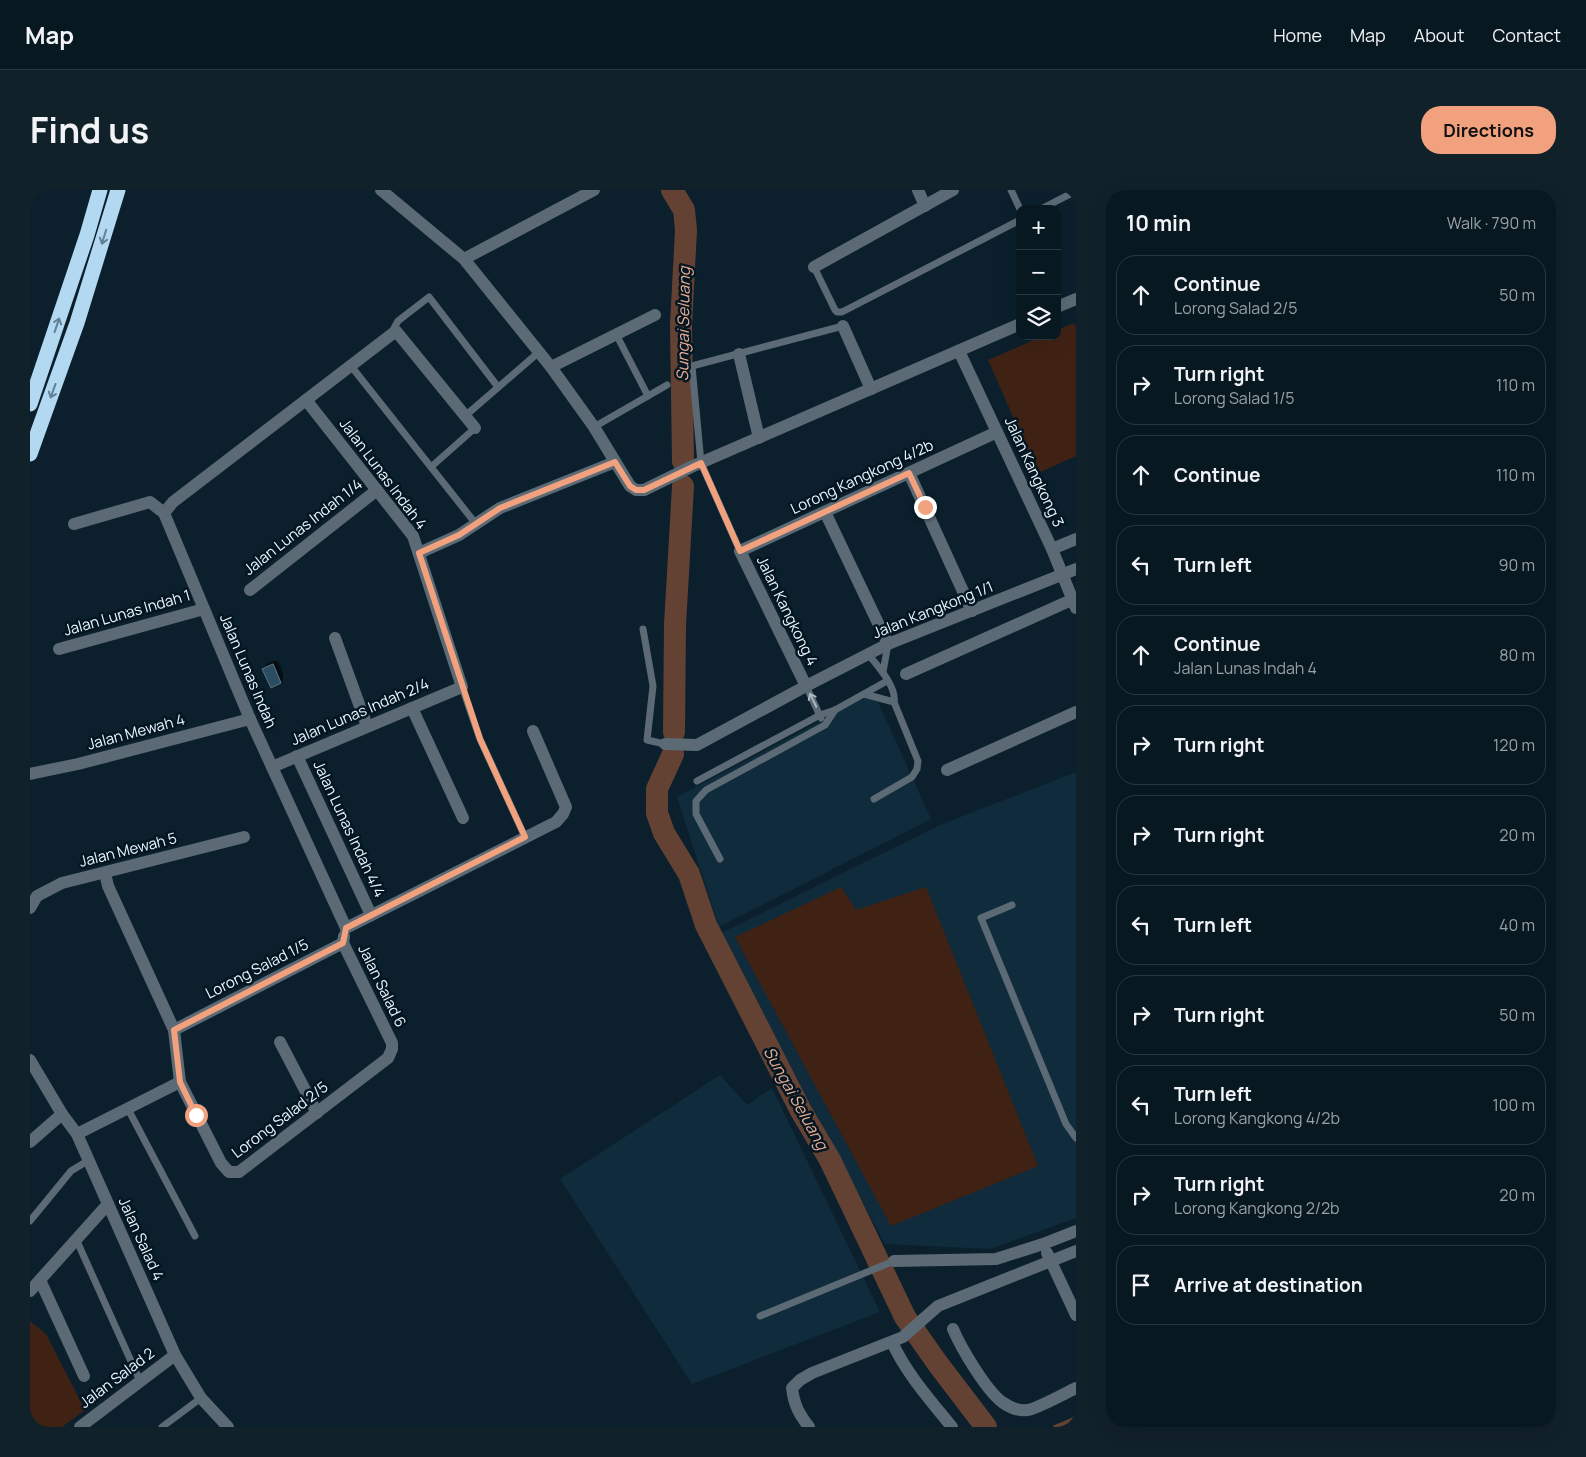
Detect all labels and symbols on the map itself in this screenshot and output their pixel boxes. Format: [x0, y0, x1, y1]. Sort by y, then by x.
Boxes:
one-way arrow [99, 228, 108, 244]
water label: Sungai Seluang [671, 265, 695, 381]
one-way arrow [53, 317, 62, 333]
one-way arrow [48, 383, 57, 398]
street label: Jalan Kangkong 3 [1000, 413, 1069, 530]
street label: Jalan Lunas Indah 4 [335, 414, 432, 534]
street label: Lorong Kangkong 4/2b [787, 434, 937, 519]
street label: Jalan Lunas Indah 1/4 [239, 473, 367, 580]
route end [914, 496, 937, 519]
street label: Jalan Kangkong 4 [752, 552, 823, 669]
street label: Jalan Kangkong 1/1 [869, 576, 996, 643]
street label: Jalan Lunas Indah 1 [61, 584, 193, 641]
street label: Jalan Lunas Indah [215, 610, 282, 731]
street label: Jalan Lunas Indah 2/4 [287, 673, 432, 750]
one-way arrow [808, 693, 817, 708]
street label: Jalan Mewah 4 [85, 708, 187, 755]
street label: Jalan Lunas Indah 4/4 [309, 757, 390, 901]
street label: Jalan Mewah 5 [77, 827, 179, 872]
street label: Lorong Salad 1/5 [202, 934, 312, 1004]
street label: Jalan Salad 6 [353, 941, 412, 1031]
water label: Sungai Seluang [759, 1043, 834, 1155]
street label: Lorong Salad 2/5 [227, 1076, 332, 1163]
route start [185, 1104, 208, 1127]
street label: Jalan Salad 4 [114, 1194, 169, 1284]
street label: Jalan Salad 2 [75, 1342, 159, 1413]

